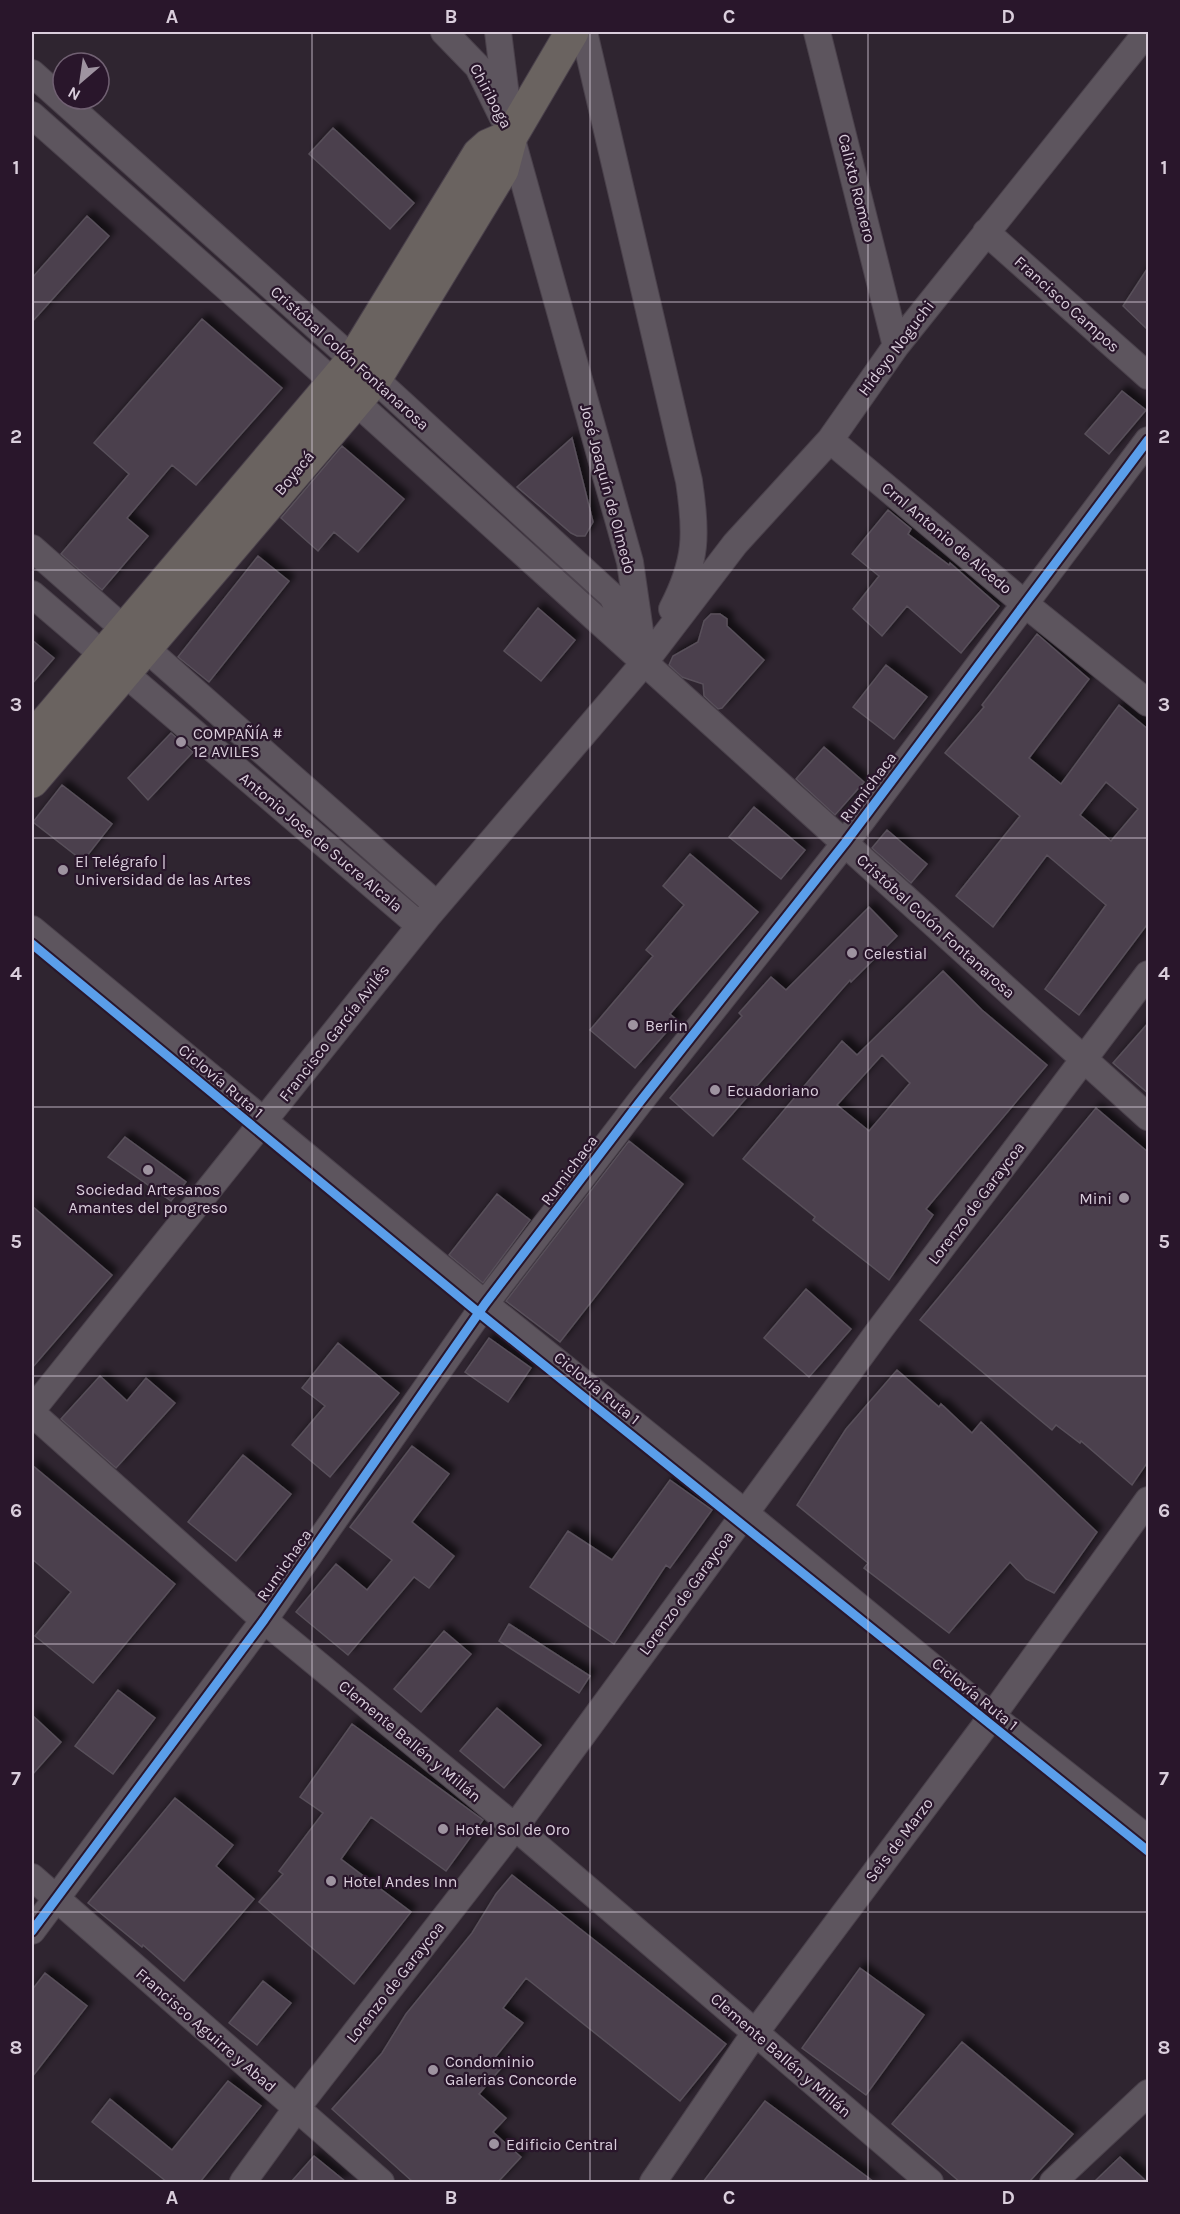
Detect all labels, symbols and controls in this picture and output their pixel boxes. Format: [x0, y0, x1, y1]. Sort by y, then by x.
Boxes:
text: A [166, 5, 179, 28]
text: B [445, 5, 457, 28]
text: C [723, 5, 735, 28]
text: D [1001, 5, 1015, 28]
north arrow [51, 51, 111, 111]
street label: Chiriboga [466, 60, 516, 132]
text: N [64, 83, 84, 105]
street label: Calixto Romero [834, 132, 880, 244]
text: 1 [12, 156, 20, 179]
text: 1 [1160, 156, 1168, 179]
street label: Francisco Campos [1010, 252, 1124, 356]
street label: Cristóbal Colón Fontanarosa [267, 282, 433, 434]
street label: Hideyo Noguchi [854, 297, 938, 399]
street label: José Joaquín de Olmedo [576, 402, 640, 576]
text: 2 [10, 425, 22, 448]
text: 2 [1158, 425, 1170, 448]
street label: Boyacá [270, 447, 318, 499]
street label: Crnl Antonio de Alcedo [878, 478, 1016, 598]
text: 3 [10, 693, 22, 716]
text: 3 [1158, 693, 1170, 716]
place label: COMPAÑÍA # 12 AVILES [193, 724, 283, 761]
marker: COMPAÑÍA # 12 AVILES [174, 735, 188, 749]
street label: Rumichaca [835, 748, 901, 826]
street label: Antonio Jose de Sucre Alcala [236, 768, 406, 916]
street label: Cristóbal Colón Fontanarosa [853, 850, 1019, 1002]
place label: El Telégrafo | Universidad de las Artes [75, 852, 251, 889]
marker: El Telégrafo | Universidad de las Artes [56, 863, 70, 877]
place label: Celestial [864, 944, 927, 963]
marker: Celestial [845, 946, 859, 960]
street label: Francisco García Avilés [275, 961, 393, 1105]
text: 4 [10, 962, 22, 985]
text: 4 [1158, 962, 1170, 985]
place label: Berlin [645, 1016, 688, 1035]
marker: Berlin [626, 1018, 640, 1032]
street label: Ciclovía Ruta 1 [175, 1040, 267, 1122]
place label: Ecuadoriano [727, 1081, 819, 1100]
marker: Ecuadoriano [708, 1083, 722, 1097]
street label: Rumichaca [536, 1131, 602, 1209]
street label: Lorenzo de Garaycoa [924, 1138, 1028, 1268]
marker: Sociedad Artesanos Amantes del progreso [141, 1163, 155, 1177]
place label: Sociedad Artesanos Amantes del progreso [68, 1180, 228, 1217]
place label: Mini [1079, 1189, 1112, 1208]
marker: Mini [1117, 1191, 1131, 1205]
text: 5 [10, 1230, 22, 1253]
text: 5 [1158, 1230, 1170, 1253]
street label: Ciclovía Ruta 1 [550, 1348, 644, 1428]
text: 6 [10, 1499, 22, 1522]
text: 6 [1158, 1499, 1170, 1522]
street label: Rumichaca [252, 1526, 316, 1604]
street label: Lorenzo de Garaycoa [635, 1527, 737, 1659]
street label: Ciclovía Ruta 1 [928, 1654, 1022, 1734]
street label: Clemente Ballén y Millán [335, 1676, 485, 1806]
text: 7 [11, 1767, 21, 1790]
text: 7 [1159, 1767, 1169, 1790]
street label: Seis de Marzo [861, 1794, 937, 1886]
place label: Hotel Sol de Oro [455, 1820, 570, 1839]
marker: Hotel Sol de Oro [436, 1822, 450, 1836]
place label: Hotel Andes Inn [343, 1872, 458, 1891]
marker: Hotel Andes Inn [324, 1874, 338, 1888]
street label: Lorenzo de Garaycoa [342, 1918, 448, 2046]
street label: Francisco Aguirre y Abad [132, 1964, 280, 2096]
street label: Clemente Ballén y Millán [707, 1989, 855, 2121]
text: 8 [10, 2036, 22, 2059]
text: 8 [1158, 2036, 1170, 2059]
place label: Condominio Galerias Concorde [445, 2052, 577, 2089]
marker: Condominio Galerias Concorde [426, 2063, 440, 2077]
place label: Edificio Central [506, 2135, 618, 2154]
marker: Edificio Central [487, 2137, 501, 2151]
text: A [166, 2186, 179, 2209]
text: B [445, 2186, 457, 2209]
text: C [723, 2186, 735, 2209]
text: D [1001, 2186, 1015, 2209]

